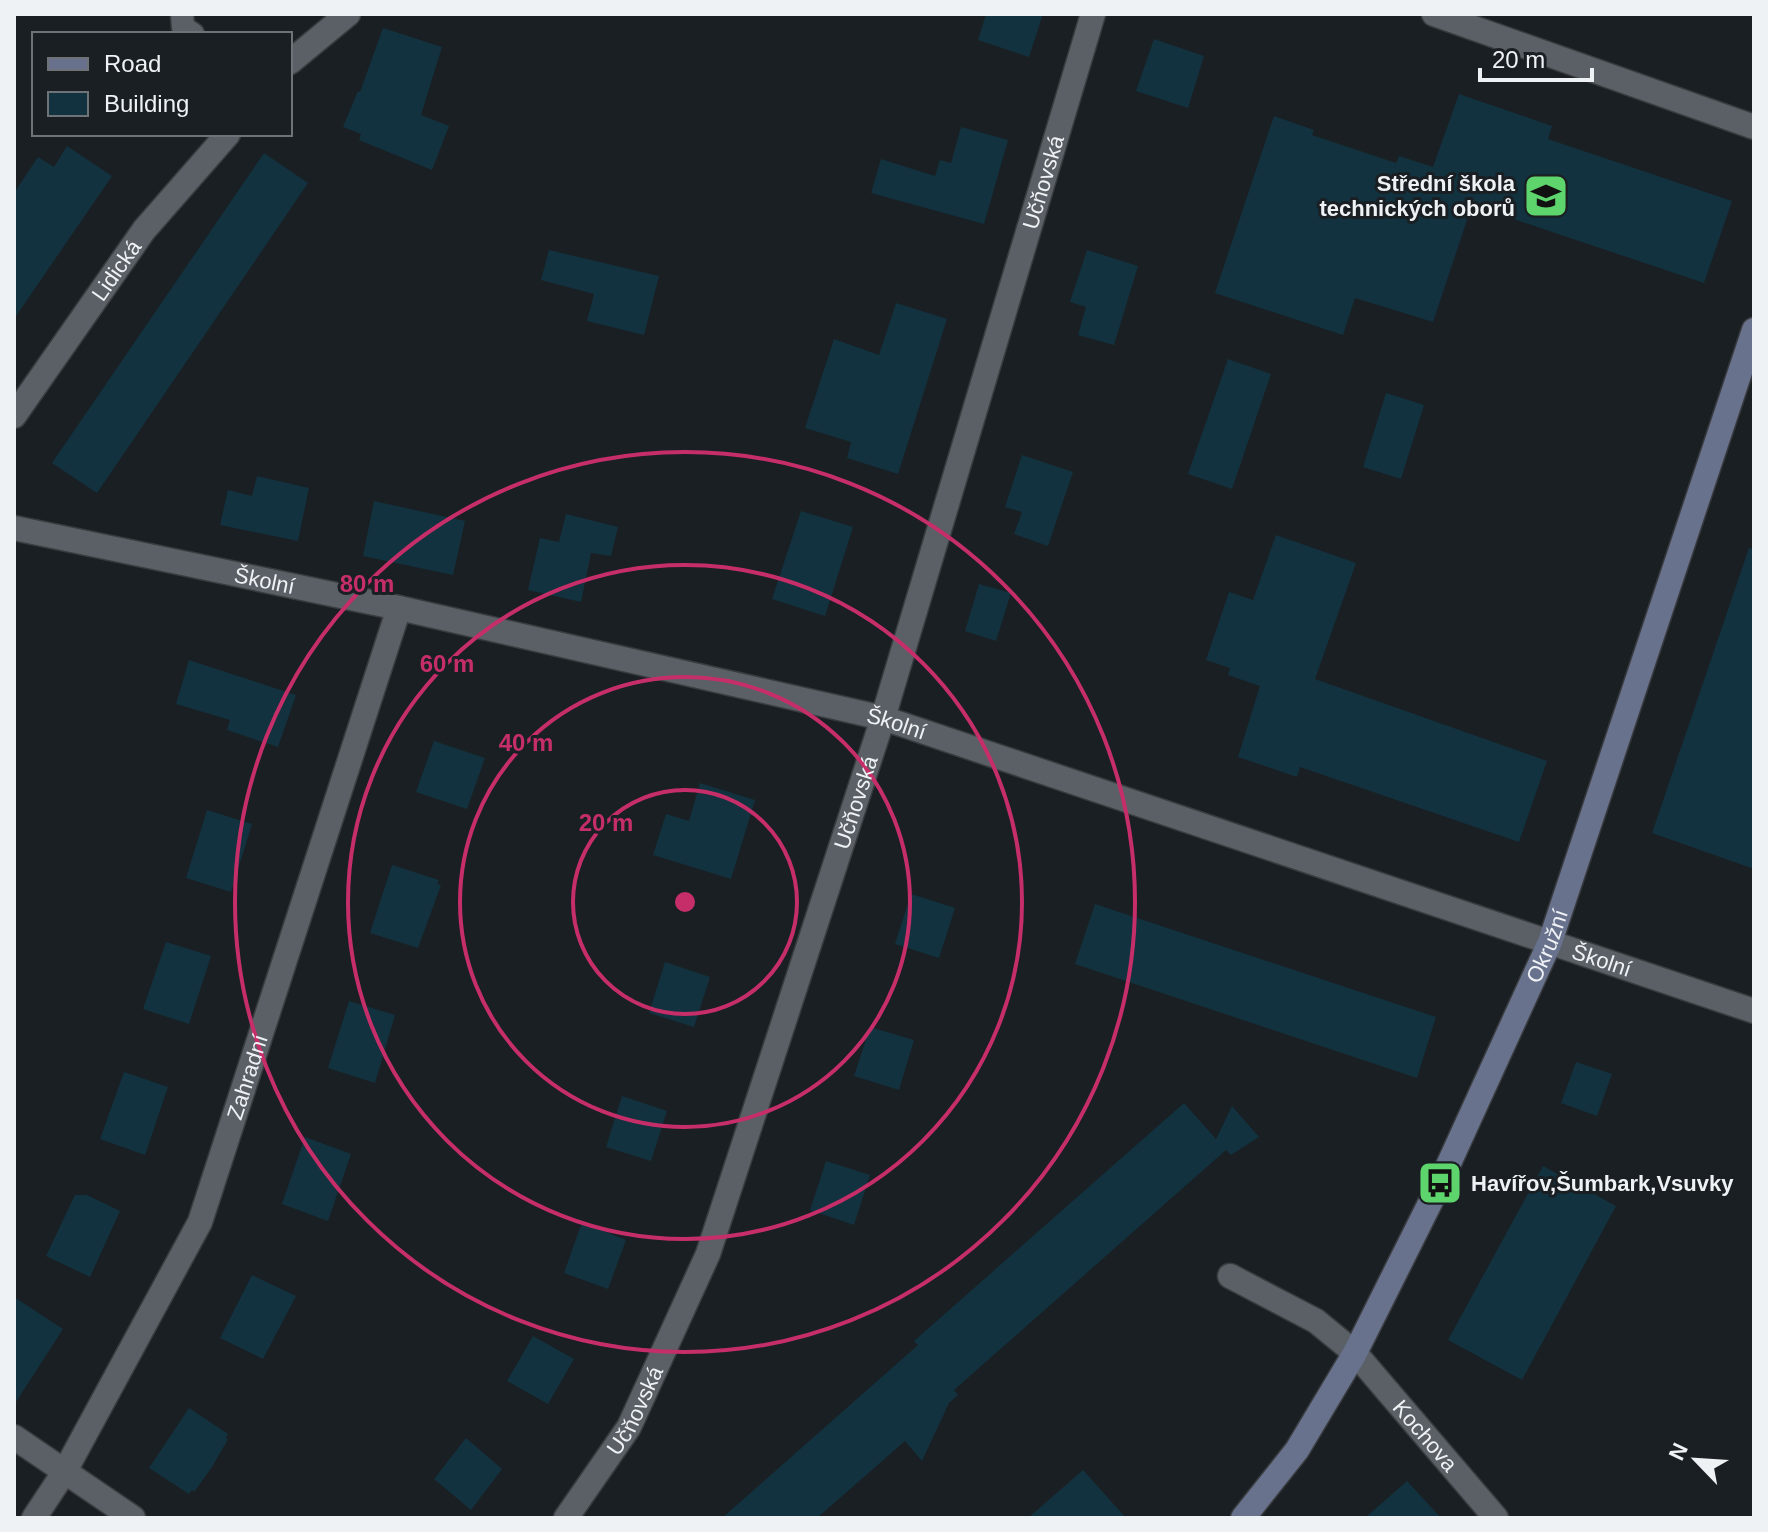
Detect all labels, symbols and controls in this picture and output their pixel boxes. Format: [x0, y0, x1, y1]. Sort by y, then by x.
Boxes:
legend [32, 32, 292, 136]
scale bar [1480, 32, 1592, 82]
text: 20 m [1492, 46, 1545, 73]
text: Road [104, 50, 161, 77]
text: Building [104, 90, 189, 117]
street label: Učňovská [1018, 132, 1069, 232]
place label: Střední škola technických oborů [1319, 171, 1516, 221]
school or university icon: Střední škola technických oborů [1522, 172, 1570, 220]
street label: Lidická [87, 235, 147, 306]
street label: Školní [232, 562, 297, 599]
text: 80 m [340, 570, 394, 597]
text: 60 m [420, 650, 474, 677]
street label: Školní [864, 703, 930, 745]
text: 40 m [499, 729, 553, 756]
street label: Učňovská [829, 752, 883, 852]
text: 20 m [579, 809, 633, 836]
centre of rings [671, 888, 699, 916]
street label: Okružní [1521, 906, 1573, 987]
street label: Školní [1569, 939, 1635, 982]
street label: Zahradní [222, 1031, 273, 1123]
bus stop icon: Havířov,Šumbark,Vsuvky [1416, 1159, 1464, 1207]
place label: Havířov,Šumbark,Vsuvky [1471, 1171, 1734, 1196]
street label: Učňovská [601, 1362, 668, 1460]
street label: Kochova [1388, 1395, 1463, 1477]
north arrow [1656, 1420, 1736, 1500]
text: N [1664, 1439, 1693, 1464]

